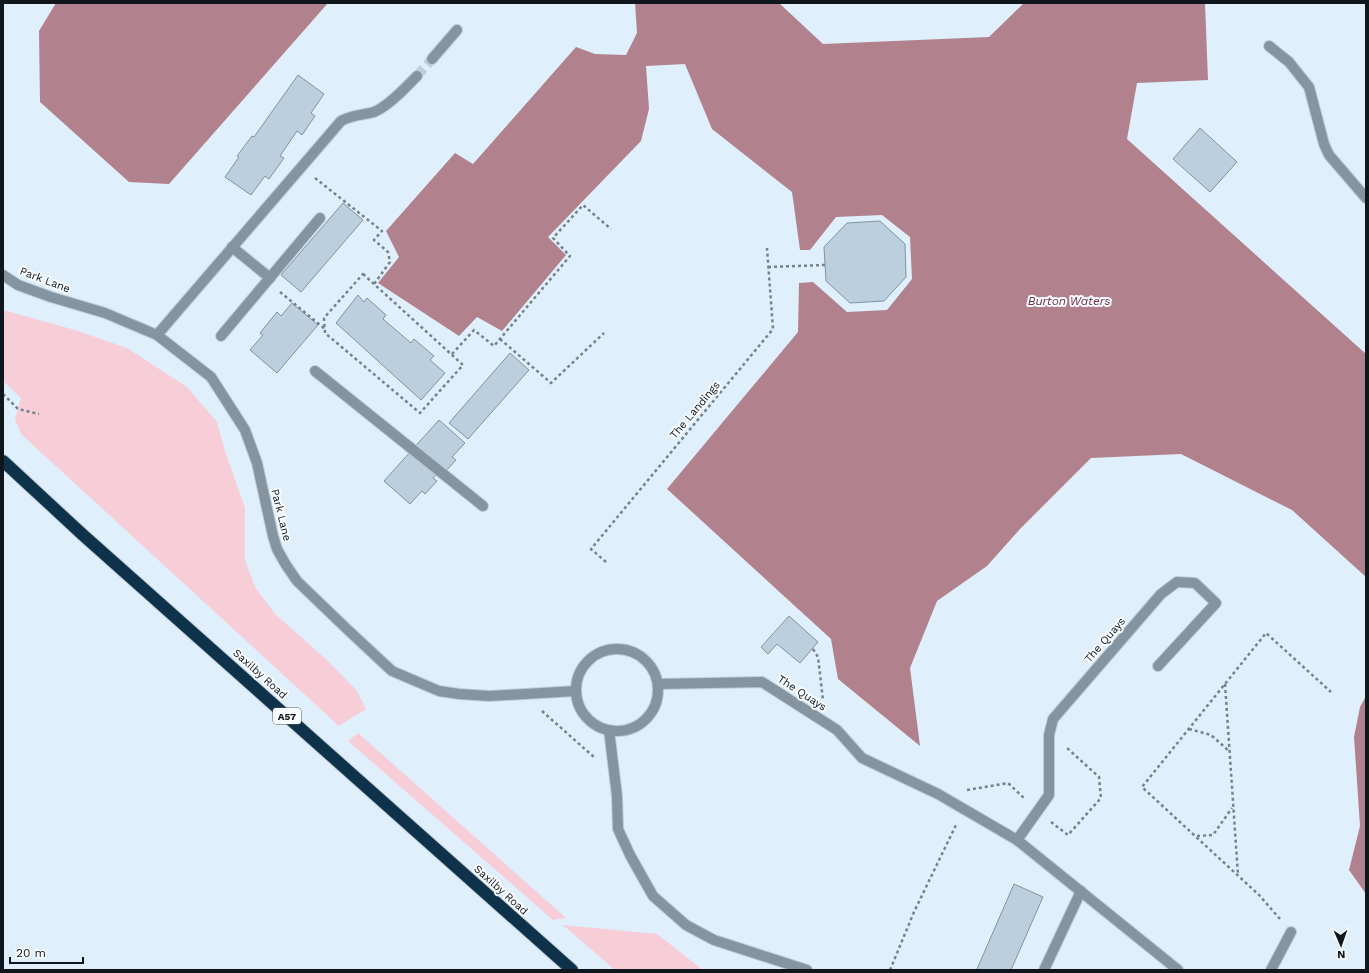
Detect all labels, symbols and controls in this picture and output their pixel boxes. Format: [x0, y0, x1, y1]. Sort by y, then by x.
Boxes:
street label: Park Lane [18, 264, 72, 296]
water label: Burton Waters [1028, 294, 1110, 308]
street label: The Landings [667, 378, 723, 441]
street label: Park Lane [268, 488, 294, 542]
street label: The Quays [1082, 615, 1128, 665]
street label: Saxilby Road [230, 646, 290, 702]
street label: The Quays [775, 672, 829, 714]
road number: A57 [273, 708, 301, 724]
street label: Saxilby Road [471, 862, 531, 918]
north arrow [1321, 925, 1361, 965]
scale bar [10, 939, 83, 965]
text: 20 m [16, 946, 46, 960]
text: N [1337, 948, 1346, 961]

